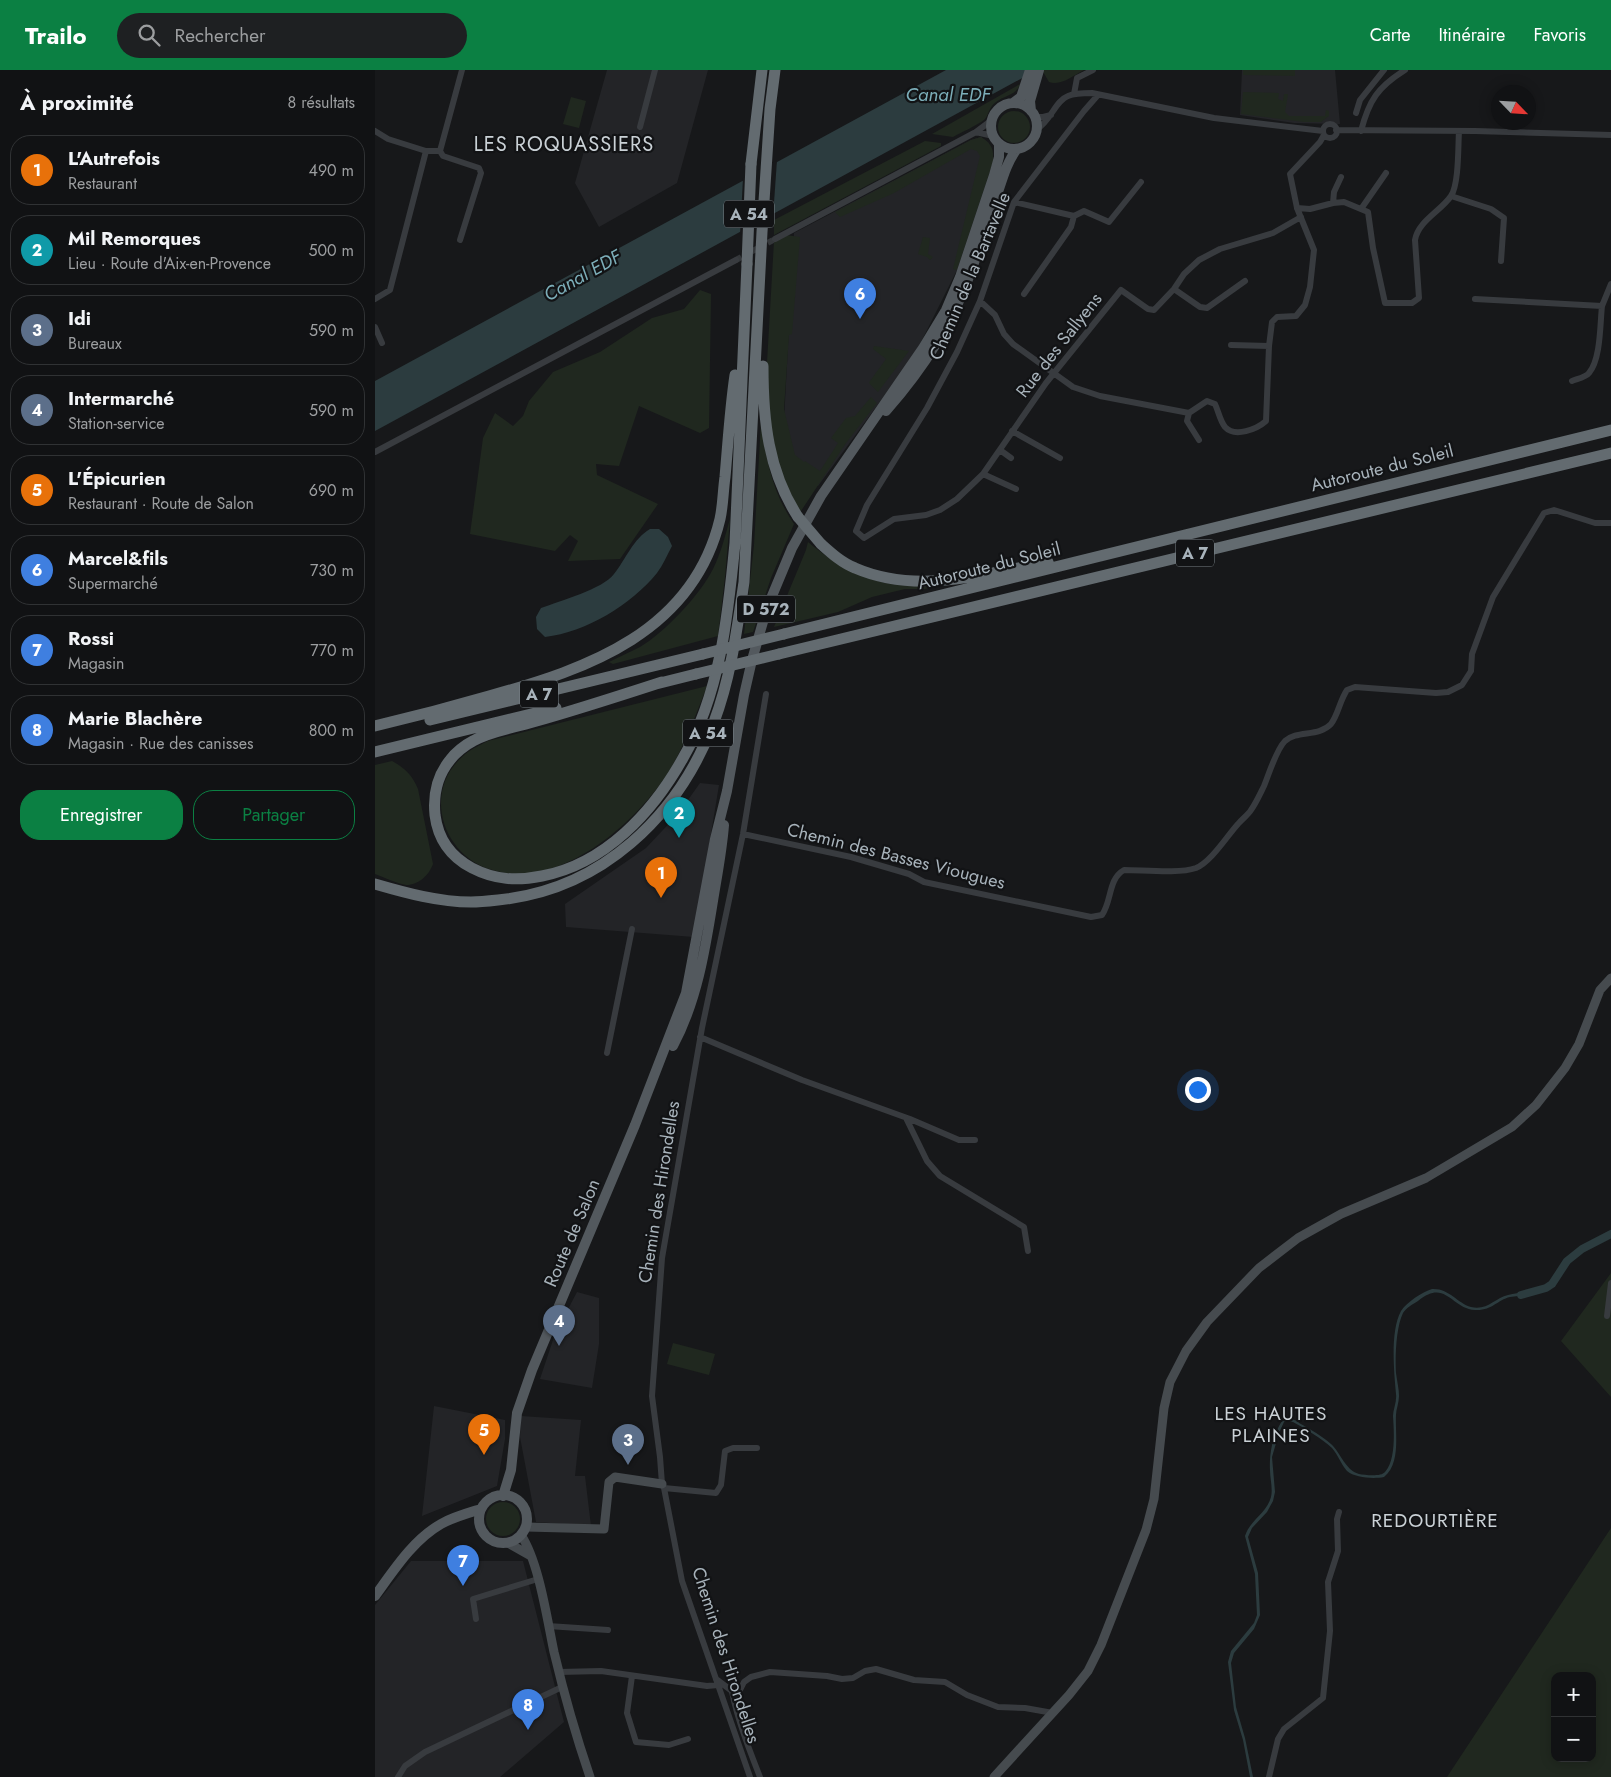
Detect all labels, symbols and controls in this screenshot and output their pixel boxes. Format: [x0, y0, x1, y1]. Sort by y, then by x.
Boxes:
search box [117, 13, 467, 58]
text: Trailo [25, 18, 87, 53]
icon: search [135, 21, 163, 49]
text: Rechercher [175, 22, 265, 49]
text: Carte [1370, 22, 1411, 48]
text: Itinéraire [1439, 22, 1505, 48]
text: Favoris [1533, 22, 1586, 48]
water label: Canal EDF [905, 81, 991, 108]
north arrow [1491, 85, 1536, 130]
text: À proximité [20, 88, 134, 118]
text: 8 résultats [288, 91, 355, 114]
district label: LES ROQUASSIERS [474, 130, 654, 159]
text: L'Autrefois [68, 145, 160, 172]
text: 1 [33, 159, 41, 182]
text: 490 m [309, 159, 354, 182]
text: Restaurant [68, 172, 137, 195]
street label: Chemin de la Bartavelle [923, 188, 1017, 364]
road number: A 54 [724, 200, 774, 228]
text: Mil Remorques [68, 225, 201, 252]
text: 2 [32, 239, 42, 262]
text: 500 m [308, 239, 354, 262]
water label: Canal EDF [538, 243, 627, 308]
text: Lieu · Route d'Aix-en-Provence [68, 252, 271, 275]
pin: 6 [844, 278, 876, 319]
street label: Rue des Sallyens [1010, 287, 1108, 403]
text: Idi [68, 305, 91, 332]
text: 3 [32, 319, 42, 342]
text: 590 m [309, 319, 354, 342]
text: Bureaux [68, 332, 122, 355]
text: Intermarché [68, 385, 174, 412]
text: 4 [31, 399, 43, 422]
text: 590 m [309, 399, 354, 422]
text: Station-service [68, 412, 165, 435]
street label: Autoroute du Soleil [1308, 438, 1456, 498]
text: L'Épicurien [68, 465, 166, 492]
text: 5 [32, 479, 42, 502]
text: 690 m [309, 479, 354, 502]
text: Restaurant · Route de Salon [68, 492, 254, 515]
street label: Autoroute du Soleil [915, 536, 1063, 596]
road number: A 7 [1176, 539, 1214, 566]
text: Marcel&fils [68, 545, 168, 572]
text: 6 [32, 559, 42, 582]
text: 730 m [310, 559, 354, 582]
text: Supermarché [68, 572, 158, 595]
road number: D 572 [737, 596, 795, 622]
text: Rossi [68, 625, 114, 652]
text: 7 [32, 639, 42, 662]
text: 770 m [310, 639, 354, 662]
text: Magasin [68, 652, 124, 675]
road number: A 7 [520, 680, 558, 708]
text: Marie Blachère [68, 705, 202, 732]
text: 8 [32, 719, 42, 742]
text: 800 m [309, 719, 354, 742]
road number: A 54 [683, 720, 733, 746]
text: Magasin · Rue des canisses [68, 732, 253, 755]
button: Enregistrer [20, 790, 183, 840]
button: Partager [193, 790, 355, 840]
pin: 2 [663, 797, 695, 838]
street label: Chemin des Basses Viougues [784, 816, 1008, 896]
pin: 1 [645, 857, 677, 898]
your location [1185, 1077, 1211, 1103]
street label: Chemin des Hirondelles [632, 1099, 686, 1285]
street label: Route de Salon [538, 1175, 606, 1291]
pin: 4 [543, 1305, 575, 1346]
district label: LES HAUTES PLAINES [1215, 1400, 1327, 1449]
pin: 5 [468, 1414, 500, 1455]
pin: 3 [612, 1424, 644, 1465]
district label: REDOURTIÈRE [1371, 1507, 1499, 1534]
pin: 7 [447, 1545, 479, 1586]
street label: Chemin des Hirondelles [685, 1564, 767, 1746]
map controls [1551, 1672, 1596, 1762]
button: + [1551, 1672, 1596, 1717]
pin: 8 [512, 1689, 544, 1730]
button: − [1551, 1717, 1596, 1762]

